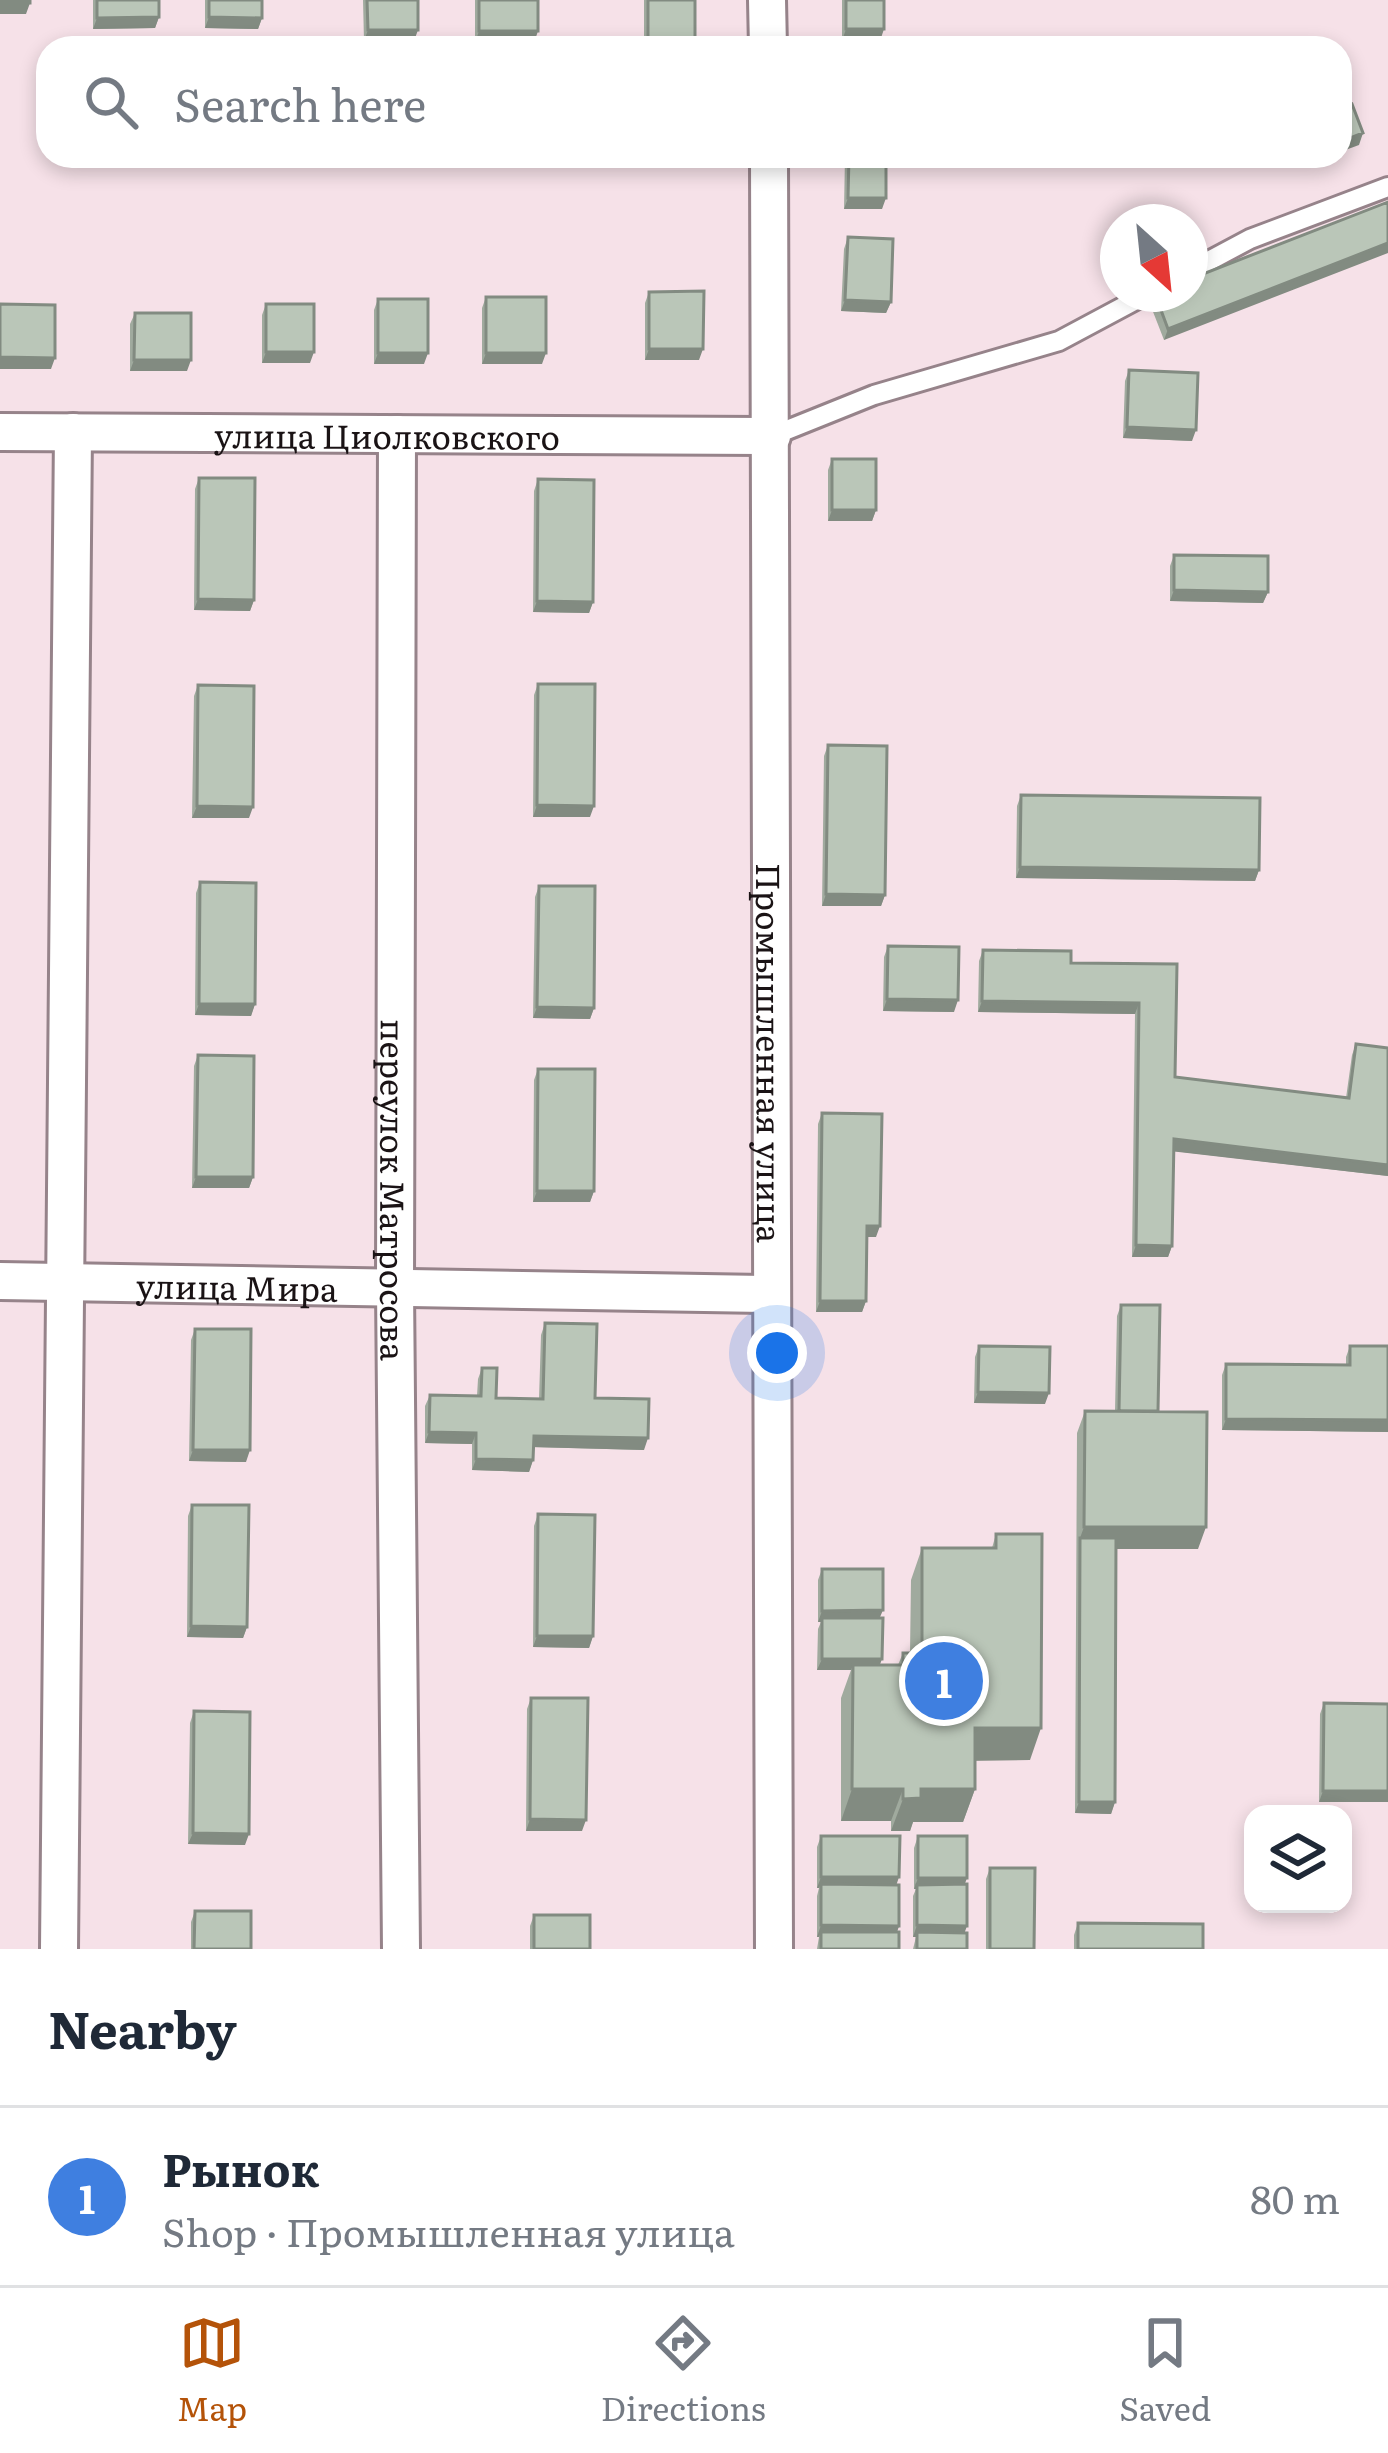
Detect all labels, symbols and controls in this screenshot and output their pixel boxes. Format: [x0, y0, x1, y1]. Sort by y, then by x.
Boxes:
search box [36, 36, 1352, 168]
icon: search [78, 69, 144, 135]
text: Search here [174, 69, 426, 136]
north arrow [1100, 204, 1208, 312]
street label: улица Циолковского [214, 409, 560, 459]
street label: Промышленная улица [746, 863, 797, 1243]
street label: переулок Матросова [370, 1019, 420, 1361]
street label: улица Мира [136, 1259, 338, 1311]
your location [747, 1323, 807, 1383]
pin: 1 [905, 1636, 983, 1726]
map controls [1244, 1805, 1352, 1913]
button: layers [1244, 1805, 1352, 1913]
text: Nearby [48, 1989, 237, 2065]
text: Рынок [162, 2134, 320, 2201]
text: 1 [79, 2168, 95, 2226]
text: 80 m [1250, 2168, 1340, 2226]
text: Shop · Промышленная улица [162, 2201, 735, 2259]
tab: Map [177, 2310, 247, 2431]
tab: Directions [601, 2310, 766, 2431]
tab: Saved [1119, 2310, 1211, 2431]

